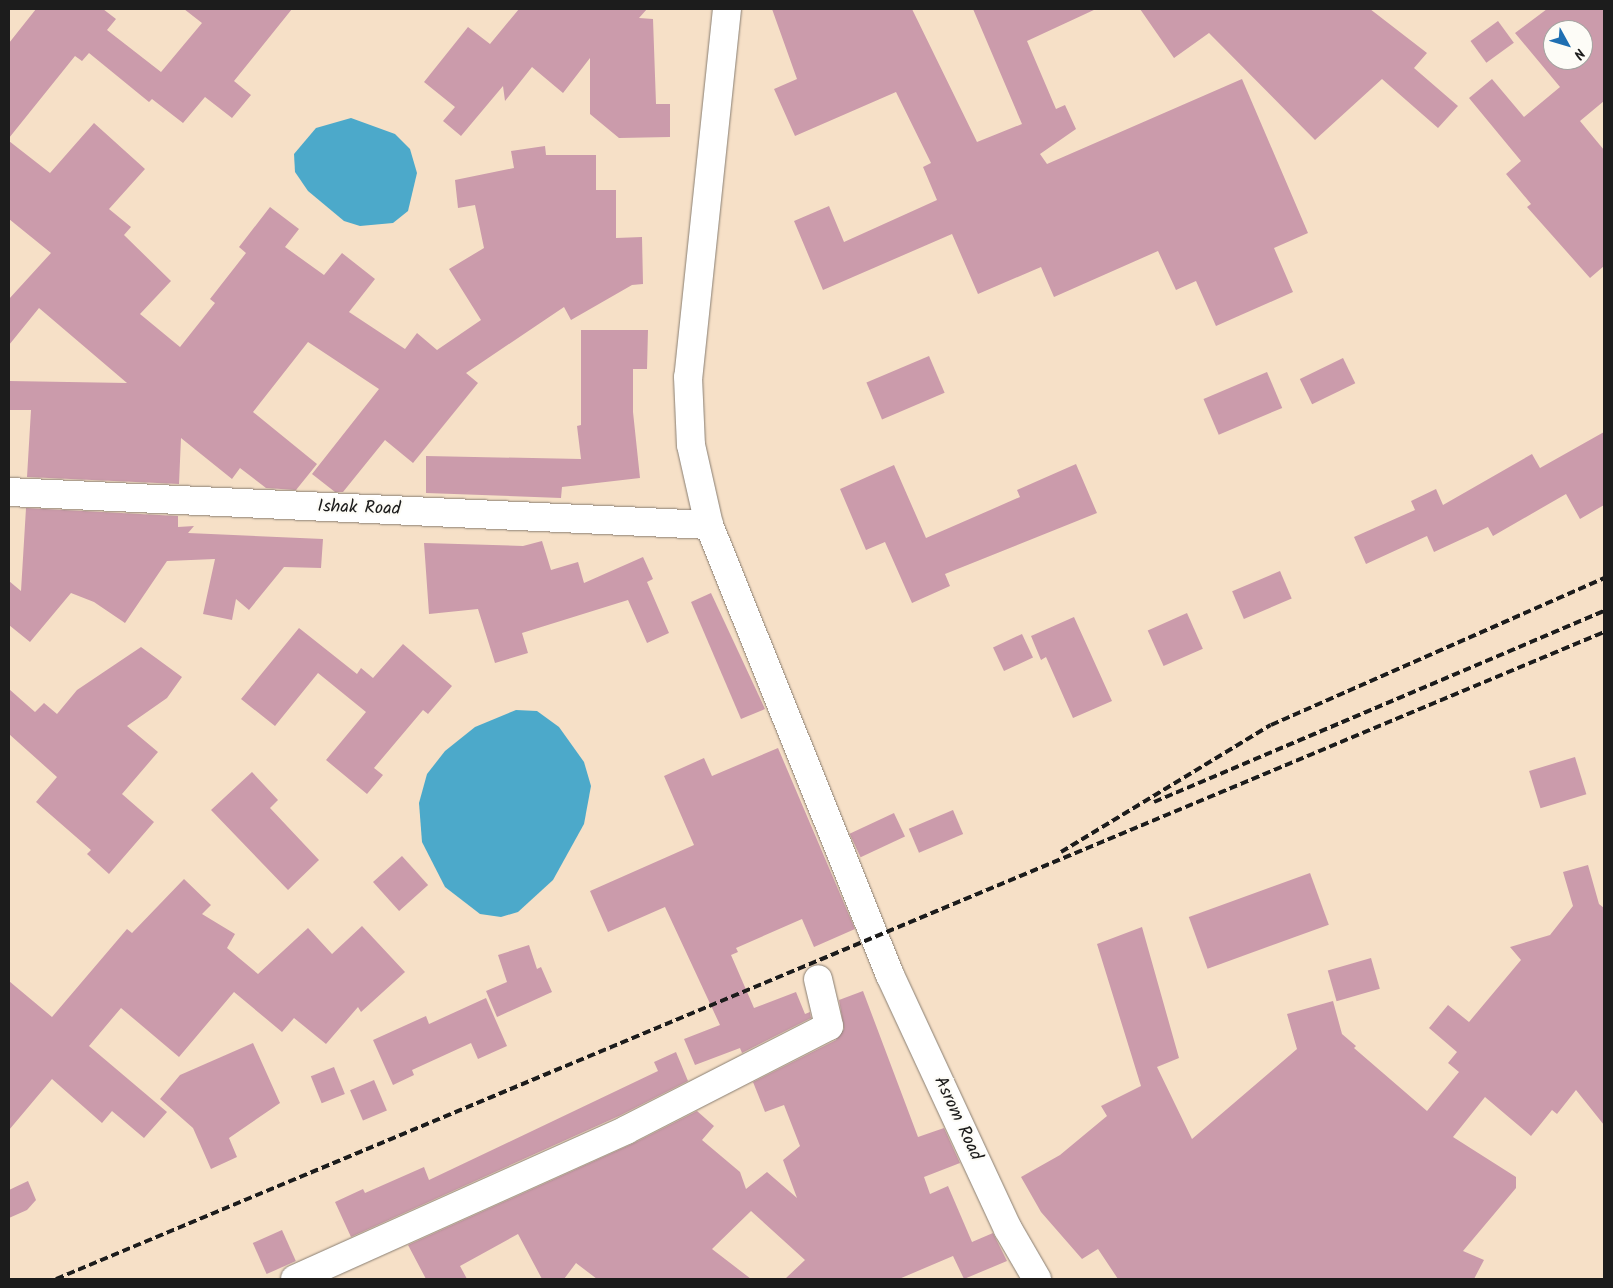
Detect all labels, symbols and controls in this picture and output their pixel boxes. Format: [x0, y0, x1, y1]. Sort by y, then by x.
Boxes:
north arrow [1543, 20, 1593, 70]
text: N [1568, 43, 1590, 64]
street label: Ishak Road [317, 497, 401, 521]
street label: Asrom Road [928, 1073, 986, 1165]

